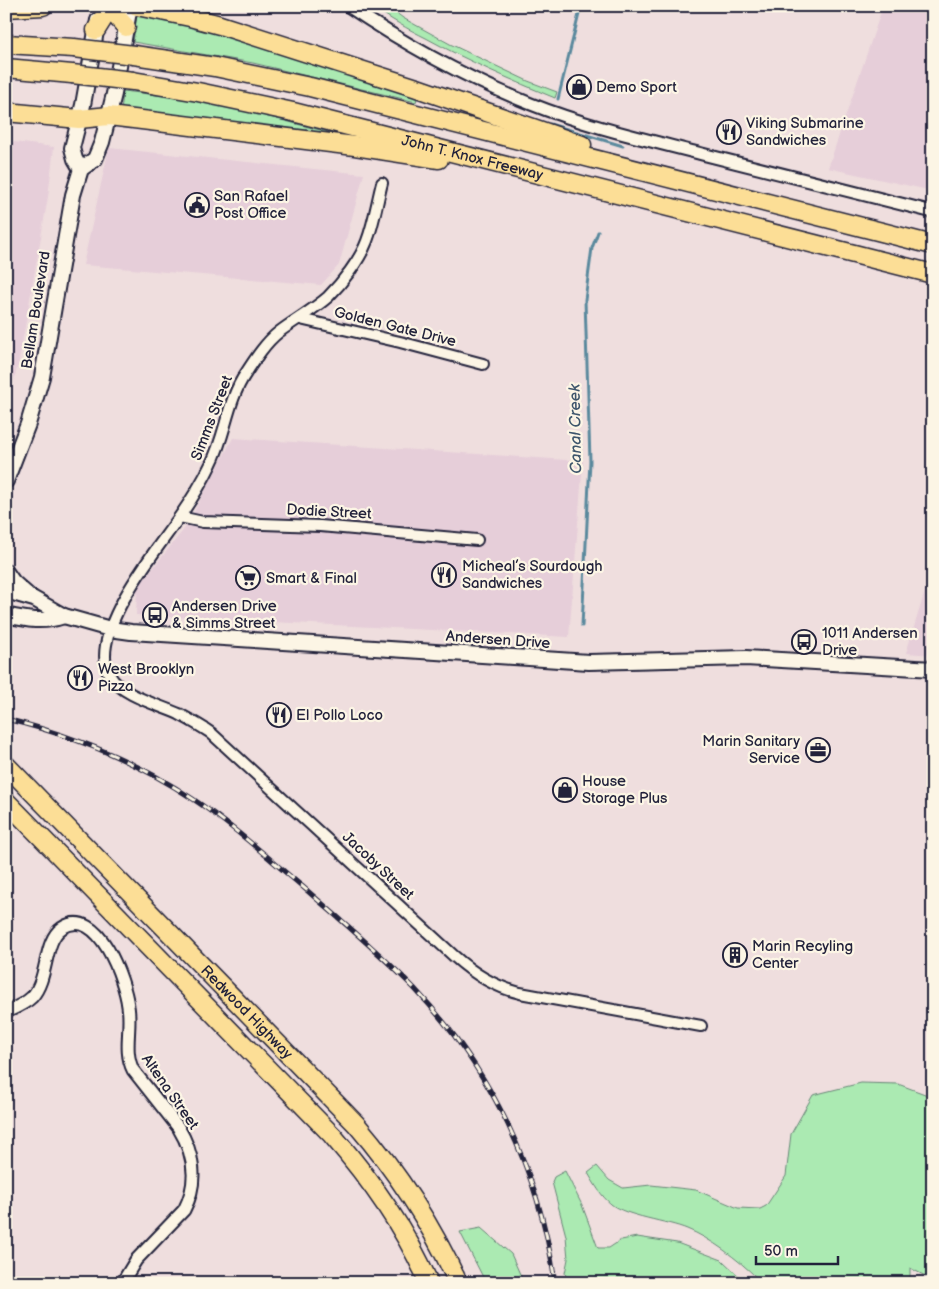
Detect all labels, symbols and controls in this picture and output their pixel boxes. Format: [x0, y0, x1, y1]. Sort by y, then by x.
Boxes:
shop icon: Demo Sport [566, 74, 592, 100]
place label: Demo Sport [596, 78, 677, 97]
place label: Viking Submarine Sandwiches [746, 114, 864, 150]
restaurant icon: Viking Submarine Sandwiches [716, 119, 742, 145]
street label: John T. Knox Freeway [400, 130, 545, 184]
place label: San Rafael Post Office [214, 187, 288, 223]
public building icon: San Rafael Post Office [184, 192, 210, 218]
street label: Bellam Boulevard [17, 250, 55, 370]
street label: Golden Gate Drive [332, 303, 458, 351]
street label: Simms Street [187, 372, 237, 463]
water label: Canal Creek [566, 383, 586, 474]
street label: Dodie Street [286, 500, 372, 524]
place label: Micheal’s Sourdough Sandwiches [462, 557, 603, 593]
restaurant icon: Micheal’s Sourdough Sandwiches [431, 562, 457, 588]
supermarket icon: Smart & Final [235, 565, 261, 591]
place label: Smart & Final [266, 569, 357, 588]
place label: Andersen Drive & Simms Street [172, 597, 277, 633]
bus stop icon: Andersen Drive & Simms Street [142, 602, 168, 628]
place label: 1011 Andersen Drive [822, 624, 918, 660]
street label: Andersen Drive [445, 627, 551, 653]
bus stop icon: 1011 Andersen Drive [791, 629, 817, 655]
place label: West Brooklyn Pizza [98, 660, 194, 696]
restaurant icon: West Brooklyn Pizza [67, 665, 93, 691]
restaurant icon: El Pollo Loco [266, 702, 292, 728]
place label: El Pollo Loco [296, 706, 383, 725]
place label: Marin Sanitary Service [702, 732, 800, 768]
office icon: Marin Sanitary Service [805, 737, 831, 763]
place label: House Storage Plus [582, 772, 668, 808]
shop icon: House Storage Plus [552, 777, 578, 803]
street label: Jacoby Street [338, 828, 418, 904]
place label: Marin Recyling Center [752, 937, 853, 973]
building icon: Marin Recyling Center [722, 942, 748, 968]
street label: Redwood Highway [197, 961, 297, 1063]
street label: Altena Street [137, 1051, 203, 1134]
scale bar [756, 1234, 839, 1266]
text: 50 m [764, 1242, 798, 1261]

